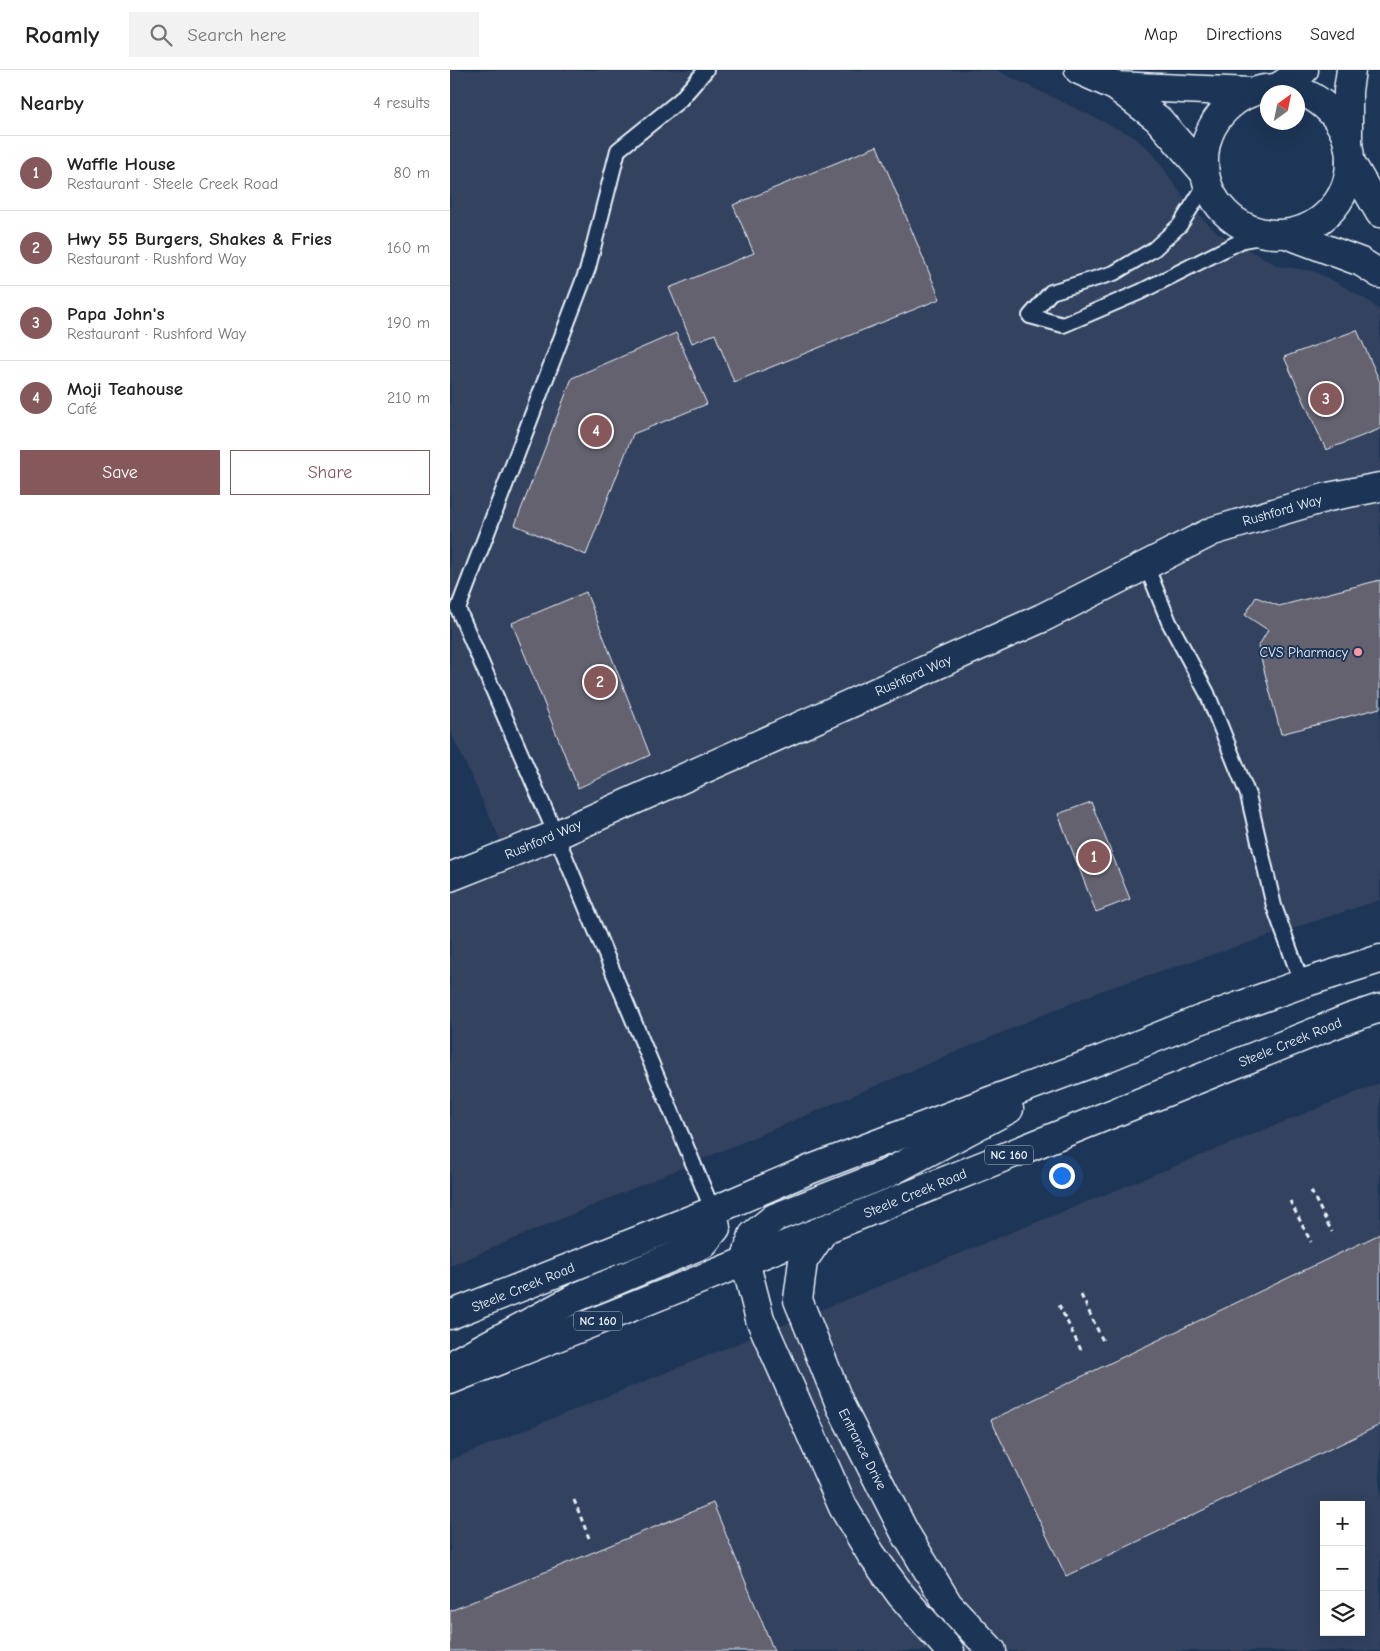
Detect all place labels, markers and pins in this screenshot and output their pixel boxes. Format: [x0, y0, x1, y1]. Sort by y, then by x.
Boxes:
pin: 3 [1310, 380, 1342, 418]
pin: 4 [580, 412, 612, 450]
place label: CVS Pharmacy [1260, 644, 1349, 661]
marker: CVS Pharmacy [1352, 646, 1364, 658]
pin: 2 [584, 663, 616, 701]
pin: 1 [1078, 838, 1110, 876]

